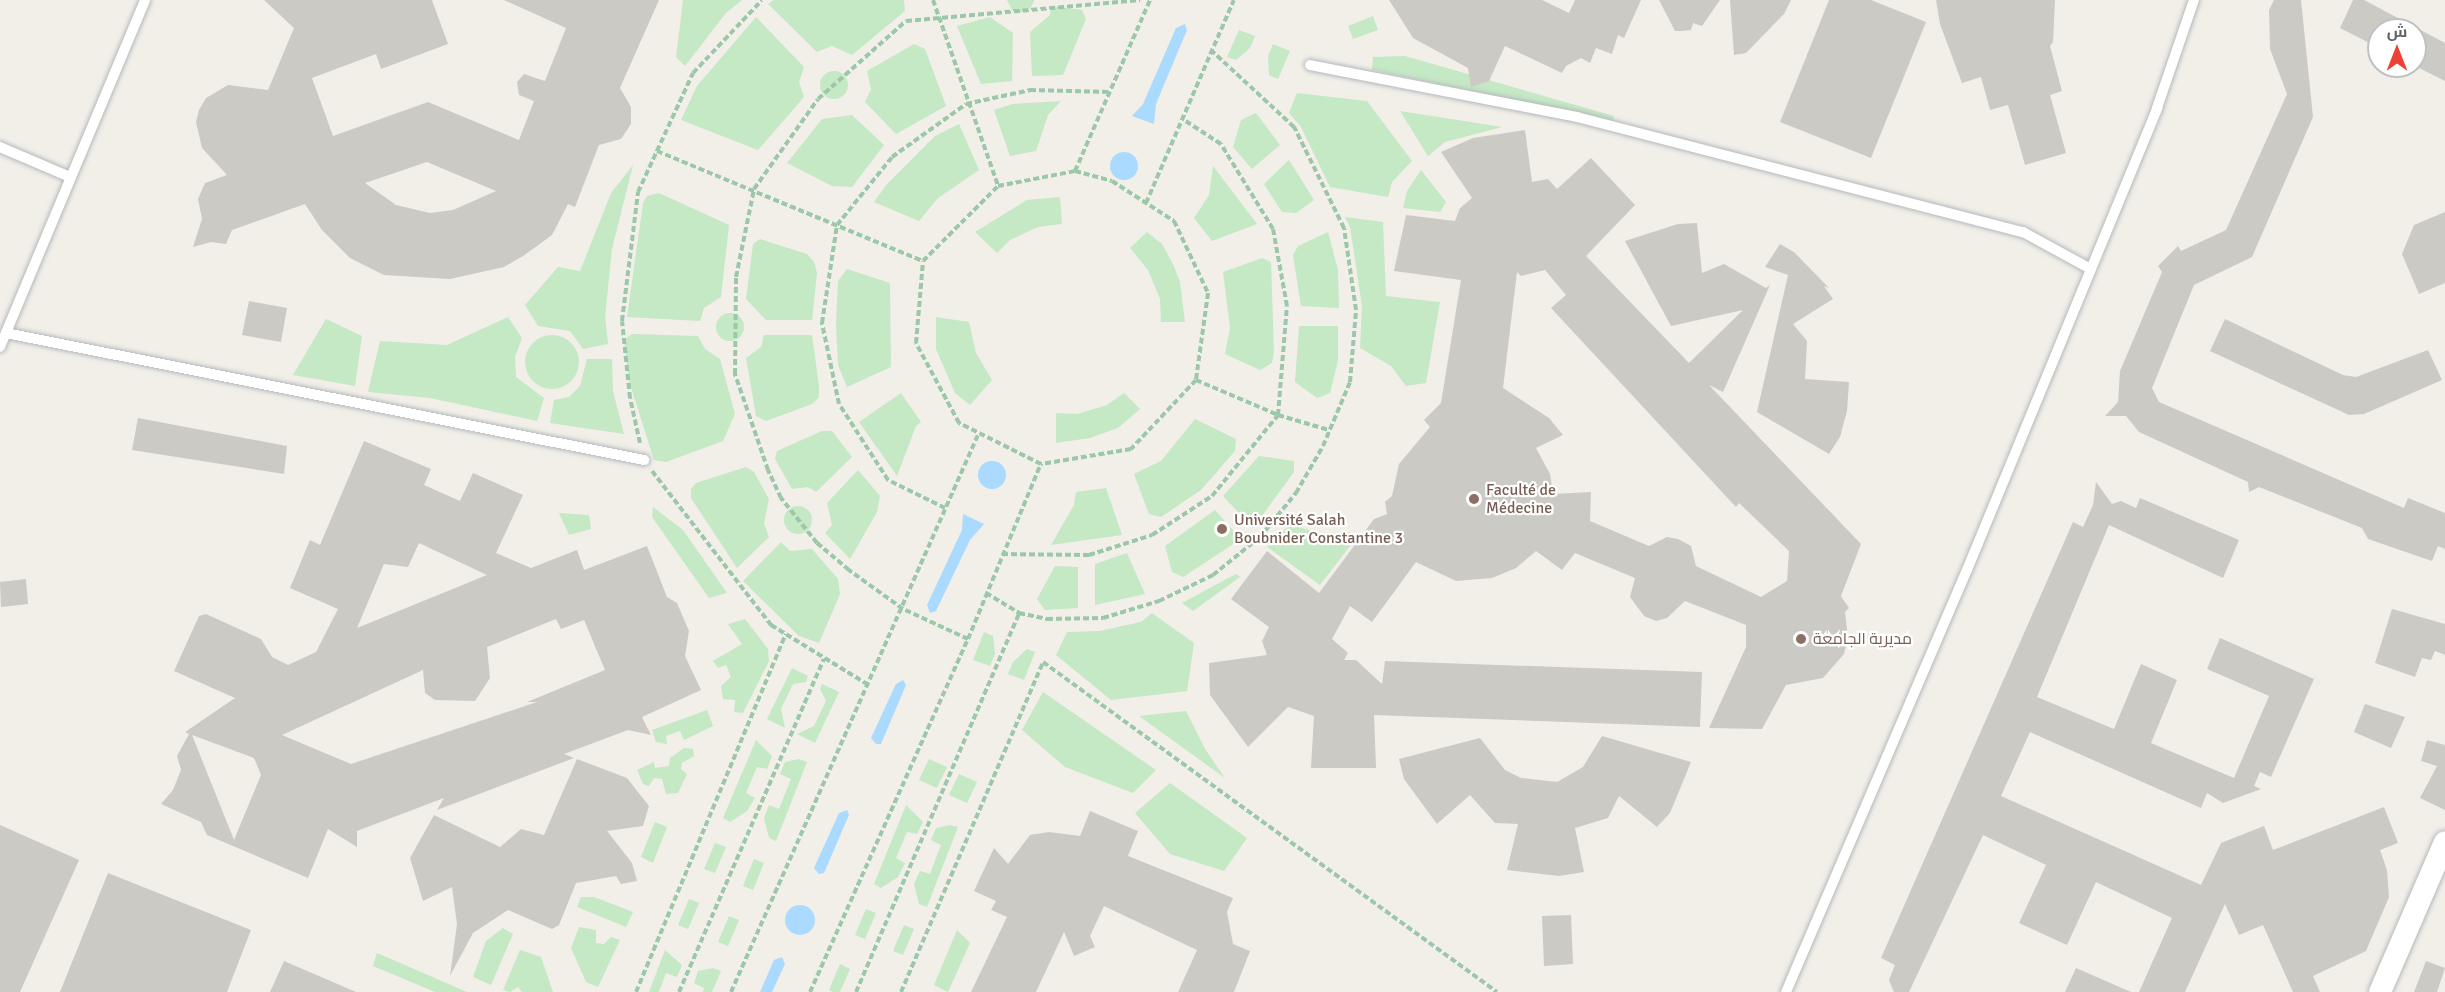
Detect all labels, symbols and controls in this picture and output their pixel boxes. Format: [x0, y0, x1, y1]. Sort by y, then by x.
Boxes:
north arrow [2367, 18, 2427, 78]
text: ش [2387, 22, 2407, 42]
place label: Faculté de Médecine [1486, 480, 1556, 518]
marker: Faculté de Médecine [1467, 492, 1481, 506]
place label: Université Salah Boubnider Constantine 3 [1234, 510, 1403, 548]
marker: Université Salah Boubnider Constantine 3 [1215, 522, 1229, 536]
place label: مديرية الجامعة [1813, 629, 1912, 649]
marker: مديرية الجامعة [1794, 632, 1808, 646]

